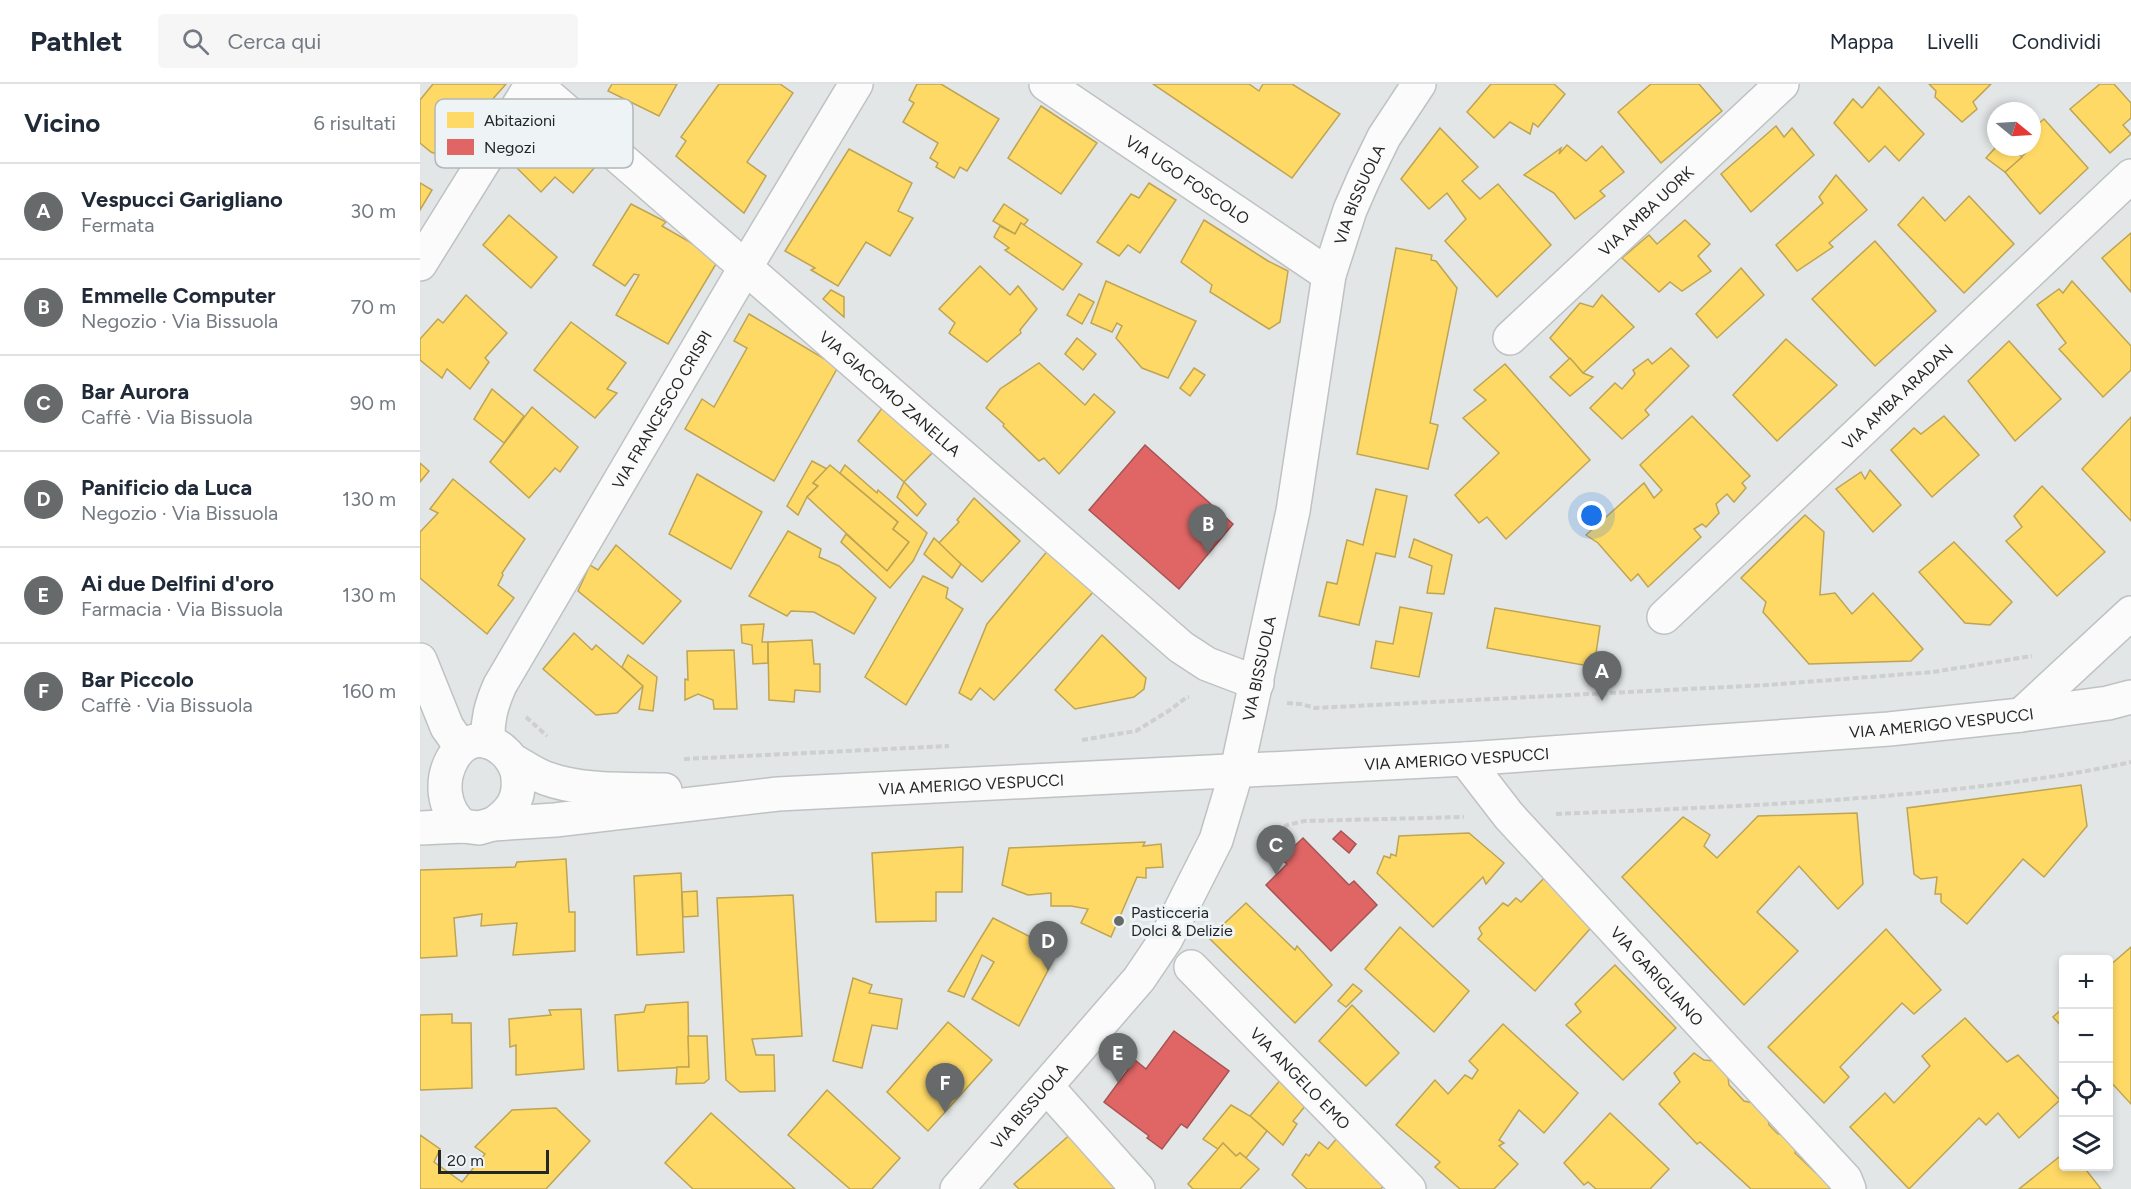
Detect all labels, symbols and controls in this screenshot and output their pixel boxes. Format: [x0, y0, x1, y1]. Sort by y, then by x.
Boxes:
search box [158, 14, 578, 68]
text: Pathlet [30, 24, 122, 58]
icon: search [179, 25, 212, 58]
text: Cerca qui [227, 28, 321, 55]
text: Mappa [1830, 29, 1894, 54]
text: Livelli [1927, 29, 1979, 54]
text: Condividi [2012, 29, 2101, 54]
legend [435, 99, 633, 168]
north arrow [1987, 102, 2041, 156]
text: Vicino [24, 107, 100, 139]
text: 6 risultati [314, 111, 396, 135]
text: Abitazioni [484, 111, 556, 130]
street label: VIA UGO FOSCOLO [1122, 131, 1253, 228]
text: Negozi [484, 138, 535, 157]
street label: VIA BISSUOLA [1330, 141, 1389, 247]
street label: VIA AMBA UORK [1595, 162, 1697, 260]
text: Vespucci Garigliano [81, 186, 283, 213]
text: A [36, 199, 51, 223]
text: 30 m [350, 199, 396, 223]
text: Fermata [81, 213, 154, 237]
text: Emmelle Computer [81, 282, 276, 309]
text: B [37, 295, 50, 319]
text: 70 m [350, 295, 396, 319]
text: Negozio · Via Bissuola [81, 309, 278, 333]
street label: VIA FRANCESCO CRISPI [608, 327, 716, 492]
street label: VIA GIACOMO ZANELLA [815, 327, 965, 460]
street label: VIA AMBA ARADAN [1838, 340, 1957, 453]
text: Bar Aurora [81, 378, 189, 405]
text: C [36, 391, 51, 415]
text: 90 m [350, 391, 396, 415]
text: Caffè · Via Bissuola [81, 405, 253, 429]
text: Panificio da Luca [81, 474, 252, 501]
text: D [37, 487, 51, 511]
text: 130 m [342, 487, 396, 511]
text: Negozio · Via Bissuola [81, 501, 278, 525]
your location [1577, 501, 1606, 530]
pin: B [1188, 504, 1228, 554]
text: Ai due Delfini d'oro [81, 570, 274, 597]
text: E [38, 583, 49, 607]
text: 130 m [342, 583, 396, 607]
text: Farmacia · Via Bissuola [81, 597, 283, 621]
street label: VIA BISSUOLA [1238, 614, 1280, 723]
pin: A [1582, 652, 1622, 701]
text: Bar Piccolo [81, 666, 194, 693]
text: F [38, 679, 49, 703]
text: 160 m [342, 679, 396, 703]
text: Caffè · Via Bissuola [81, 693, 253, 717]
street label: VIA AMERIGO VESPUCCI [1848, 704, 2035, 741]
street label: VIA AMERIGO VESPUCCI [1364, 744, 1550, 774]
street label: VIA AMERIGO VESPUCCI [878, 770, 1064, 798]
pin: C [1256, 826, 1296, 875]
place label: Pasticceria Dolci & Delizie [1131, 903, 1233, 940]
marker: Pasticceria Dolci & Delizie [1112, 914, 1126, 928]
pin: D [1028, 922, 1068, 971]
street label: VIA GARIGLIANO [1607, 923, 1708, 1029]
map controls [2059, 955, 2113, 1171]
button: + [2059, 955, 2113, 1009]
button: − [2059, 1009, 2113, 1063]
street label: VIA ANGELO EMO [1246, 1023, 1354, 1133]
pin: E [1098, 1034, 1138, 1083]
street label: VIA BISSUOLA [987, 1059, 1071, 1152]
button: locate [2059, 1063, 2113, 1117]
pin: F [926, 1064, 964, 1113]
button: layers [2059, 1117, 2113, 1171]
scale bar [438, 1147, 549, 1174]
text: 20 m [447, 1151, 484, 1170]

